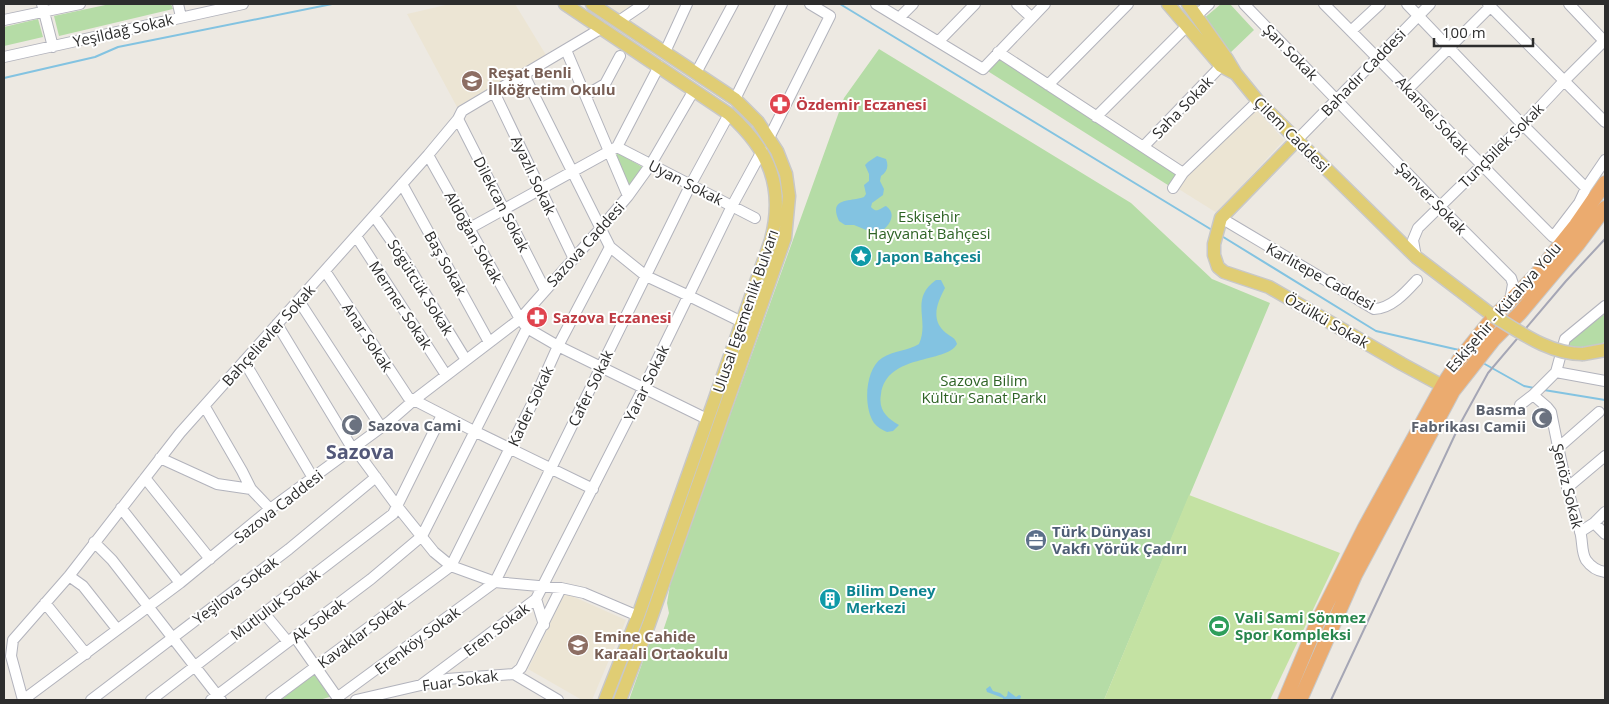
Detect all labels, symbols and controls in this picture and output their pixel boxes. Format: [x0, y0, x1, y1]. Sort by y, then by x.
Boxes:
street label: Yeşildağ Sokak [71, 9, 175, 51]
scale bar [1434, 15, 1533, 47]
street label: Şan Sokak [1259, 20, 1323, 85]
text: 100 m [1442, 22, 1486, 42]
street label: Bahadır Caddesi [1316, 24, 1410, 120]
place label: Reşat Benli İlköğretim Okulu [488, 62, 616, 99]
school or university icon: Reşat Benli İlköğretim Okulu [460, 69, 484, 93]
street label: Saha Sokak [1147, 71, 1217, 142]
street label: Akansel Sokak [1392, 72, 1474, 158]
pharmacy icon: Özdemir Eczanesi [768, 92, 792, 116]
street label: Çilem Caddesi [1250, 92, 1334, 176]
place label: Özdemir Eczanesi [796, 94, 927, 114]
street label: Tunçbilek Sokak [1454, 98, 1548, 192]
street label: Ayazlı Sokak [507, 132, 561, 218]
street label: Dilekcan Sokak [469, 153, 535, 255]
street label: Uyan Sokak [645, 155, 727, 209]
street label: Şanver Sokak [1392, 158, 1472, 238]
street label: Aldoğan Sokak [440, 187, 508, 287]
street label: Sazova Caddesi [541, 197, 629, 291]
park label: Eskişehir Hayvanat Bahçesi [867, 206, 991, 243]
street label: Baş Sokak [420, 227, 472, 299]
street label: Ulusal Egemenlik Bulvarı [708, 227, 782, 395]
street label: Sögütcük Sokak [384, 235, 459, 339]
street label: Karlıtepe Caddesi [1263, 238, 1379, 314]
street label: Eskişehir - Kütahya Yolu [1441, 238, 1565, 376]
place icon: Japon Bahçesi [849, 244, 873, 268]
place label: Japon Bahçesi [875, 246, 981, 266]
street label: Mermer Sokak [365, 257, 437, 353]
street label: Bahçelievler Sokak [217, 280, 319, 390]
street label: Özülkü Sokak [1281, 288, 1373, 352]
street label: Anar Sokak [338, 299, 398, 375]
pharmacy icon: Sazova Eczanesi [525, 305, 549, 329]
place label: Sazova Eczanesi [553, 307, 672, 327]
street label: Yarar Sokak [619, 341, 673, 424]
street label: Cafer Sokak [563, 346, 617, 430]
street label: Kader Sokak [503, 362, 557, 449]
park label: Sazova Bilim Kültür Sanat Parkı [921, 370, 1047, 407]
place label: Basma Fabrikası Camii [1411, 399, 1526, 436]
mosque icon: Basma Fabrikası Camii [1530, 406, 1554, 430]
mosque icon: Sazova Cami [340, 413, 364, 437]
place label: Sazova Cami [368, 415, 461, 435]
district label: Sazova [326, 438, 394, 465]
street label: Şenöz Sokak [1548, 441, 1588, 531]
street label: Sazova Caddesi [229, 465, 327, 547]
place label: Türk Dünyası Vakfı Yörük Çadırı [1052, 521, 1187, 558]
office icon: Türk Dünyası Vakfı Yörük Çadırı [1024, 528, 1048, 552]
street label: Yeşilova Sokak [188, 551, 282, 629]
street label: Mutluluk Sokak [226, 564, 324, 644]
place label: Bilim Deney Merkezi [846, 580, 936, 617]
building icon: Bilim Deney Merkezi [818, 587, 842, 611]
street label: Ak Sokak [287, 593, 349, 647]
street label: Kavaklar Sokak [313, 593, 409, 673]
street label: Eren Sokak [459, 598, 533, 660]
street label: Erenköy Sokak [370, 601, 464, 679]
place label: Vali Sami Sönmez Spor Kompleksi [1235, 607, 1366, 644]
sports icon: Vali Sami Sönmez Spor Kompleksi [1207, 614, 1231, 638]
place label: Emine Cahide Karaali Ortaokulu [594, 626, 728, 663]
school or university icon: Emine Cahide Karaali Ortaokulu [566, 633, 590, 657]
street label: Fuar Sokak [421, 665, 499, 695]

